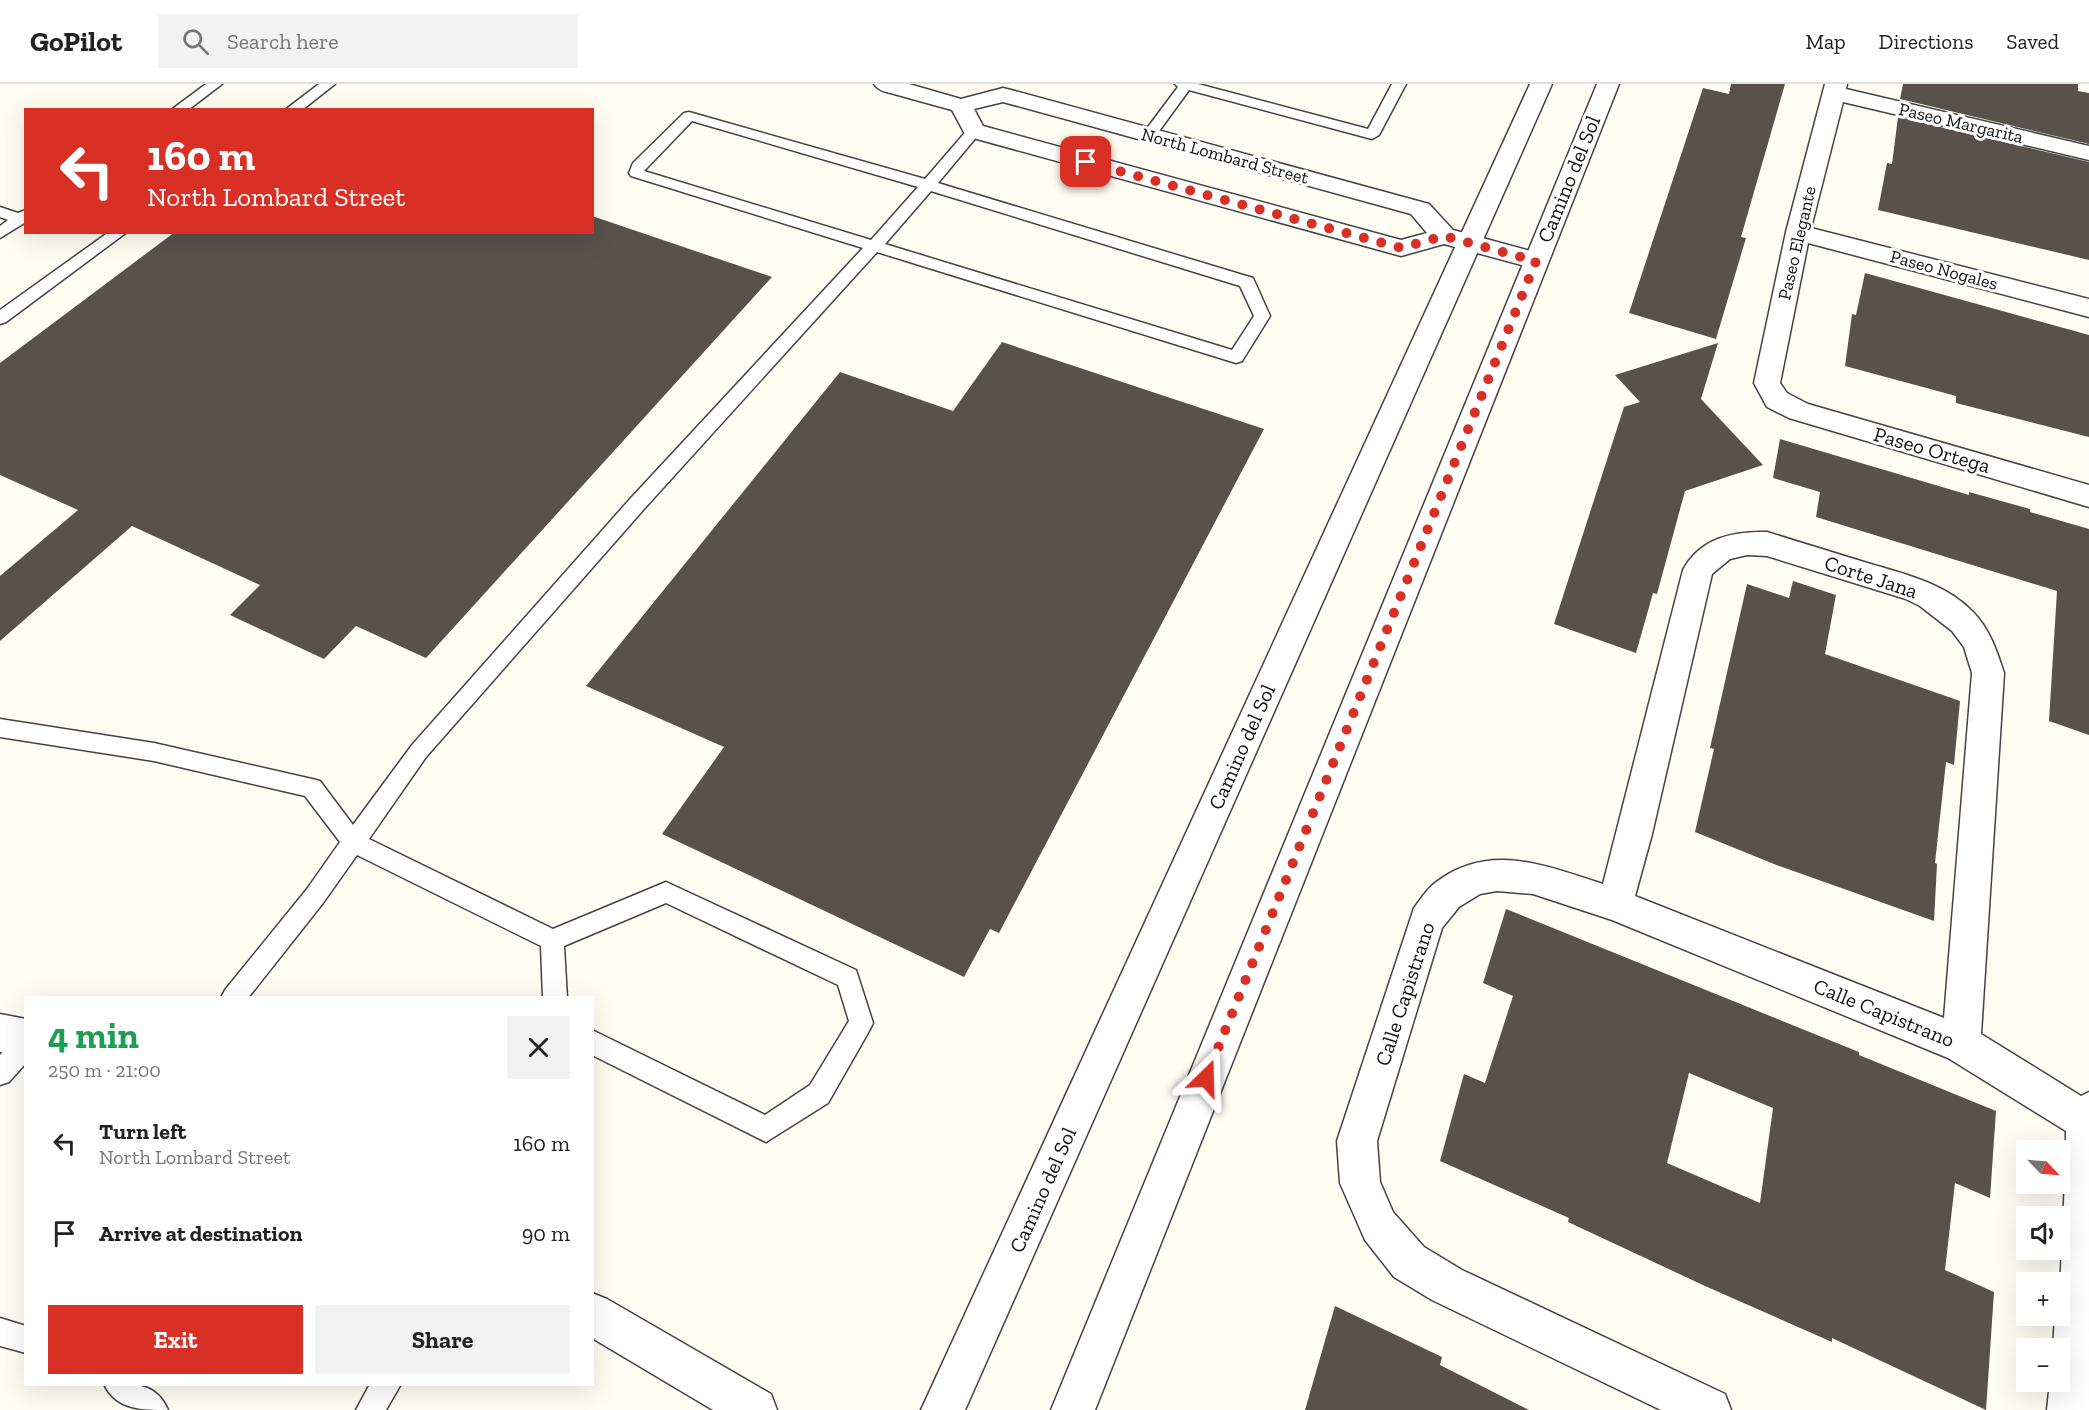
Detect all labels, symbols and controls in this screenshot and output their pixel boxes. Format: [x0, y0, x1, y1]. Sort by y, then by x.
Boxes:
search box [158, 14, 578, 68]
text: GoPilot [30, 25, 122, 58]
icon: search [179, 25, 212, 58]
text: Search here [227, 28, 338, 55]
text: Map [1806, 29, 1846, 54]
text: Directions [1879, 29, 1973, 54]
text: Saved [2006, 29, 2059, 54]
street label: Paseo Margarita [1897, 98, 2026, 148]
street label: Camino del Sol [1532, 111, 1605, 246]
street label: North Lombard Street [1139, 123, 1311, 189]
text: 160 m [147, 130, 255, 181]
icon: left [48, 132, 126, 210]
pin [1060, 136, 1111, 187]
icon: arrive [1069, 145, 1102, 178]
text: North Lombard Street [147, 181, 405, 213]
street label: Paseo Elegante [1773, 184, 1821, 302]
street label: Paseo Nogales [1888, 245, 2000, 295]
street label: Paseo Ortega [1871, 421, 1993, 478]
street label: Corte Jana [1821, 550, 1921, 603]
street label: Camino del Sol [1203, 680, 1281, 813]
street label: Calle Capistrano [1370, 919, 1439, 1069]
street label: Calle Capistrano [1810, 973, 1958, 1052]
text: 4 min [48, 1014, 139, 1057]
button: close [507, 1016, 570, 1079]
position arrow [1174, 1046, 1238, 1110]
text: 250 m · 21:00 [48, 1058, 161, 1082]
text: Turn left [99, 1118, 186, 1145]
street label: Camino del Sol [1004, 1123, 1082, 1256]
icon: left [48, 1127, 81, 1160]
text: 160 m [513, 1130, 570, 1157]
north arrow [2016, 1140, 2070, 1194]
map controls [2016, 1140, 2070, 1392]
text: North Lombard Street [99, 1145, 290, 1169]
button: sound [2016, 1206, 2070, 1260]
icon: arrive [48, 1217, 81, 1250]
text: Arrive at destination [99, 1220, 302, 1247]
text: 90 m [522, 1220, 570, 1247]
button: + [2016, 1272, 2070, 1326]
button: Exit [48, 1305, 303, 1374]
button: Share [315, 1305, 570, 1374]
button: − [2016, 1338, 2070, 1392]

